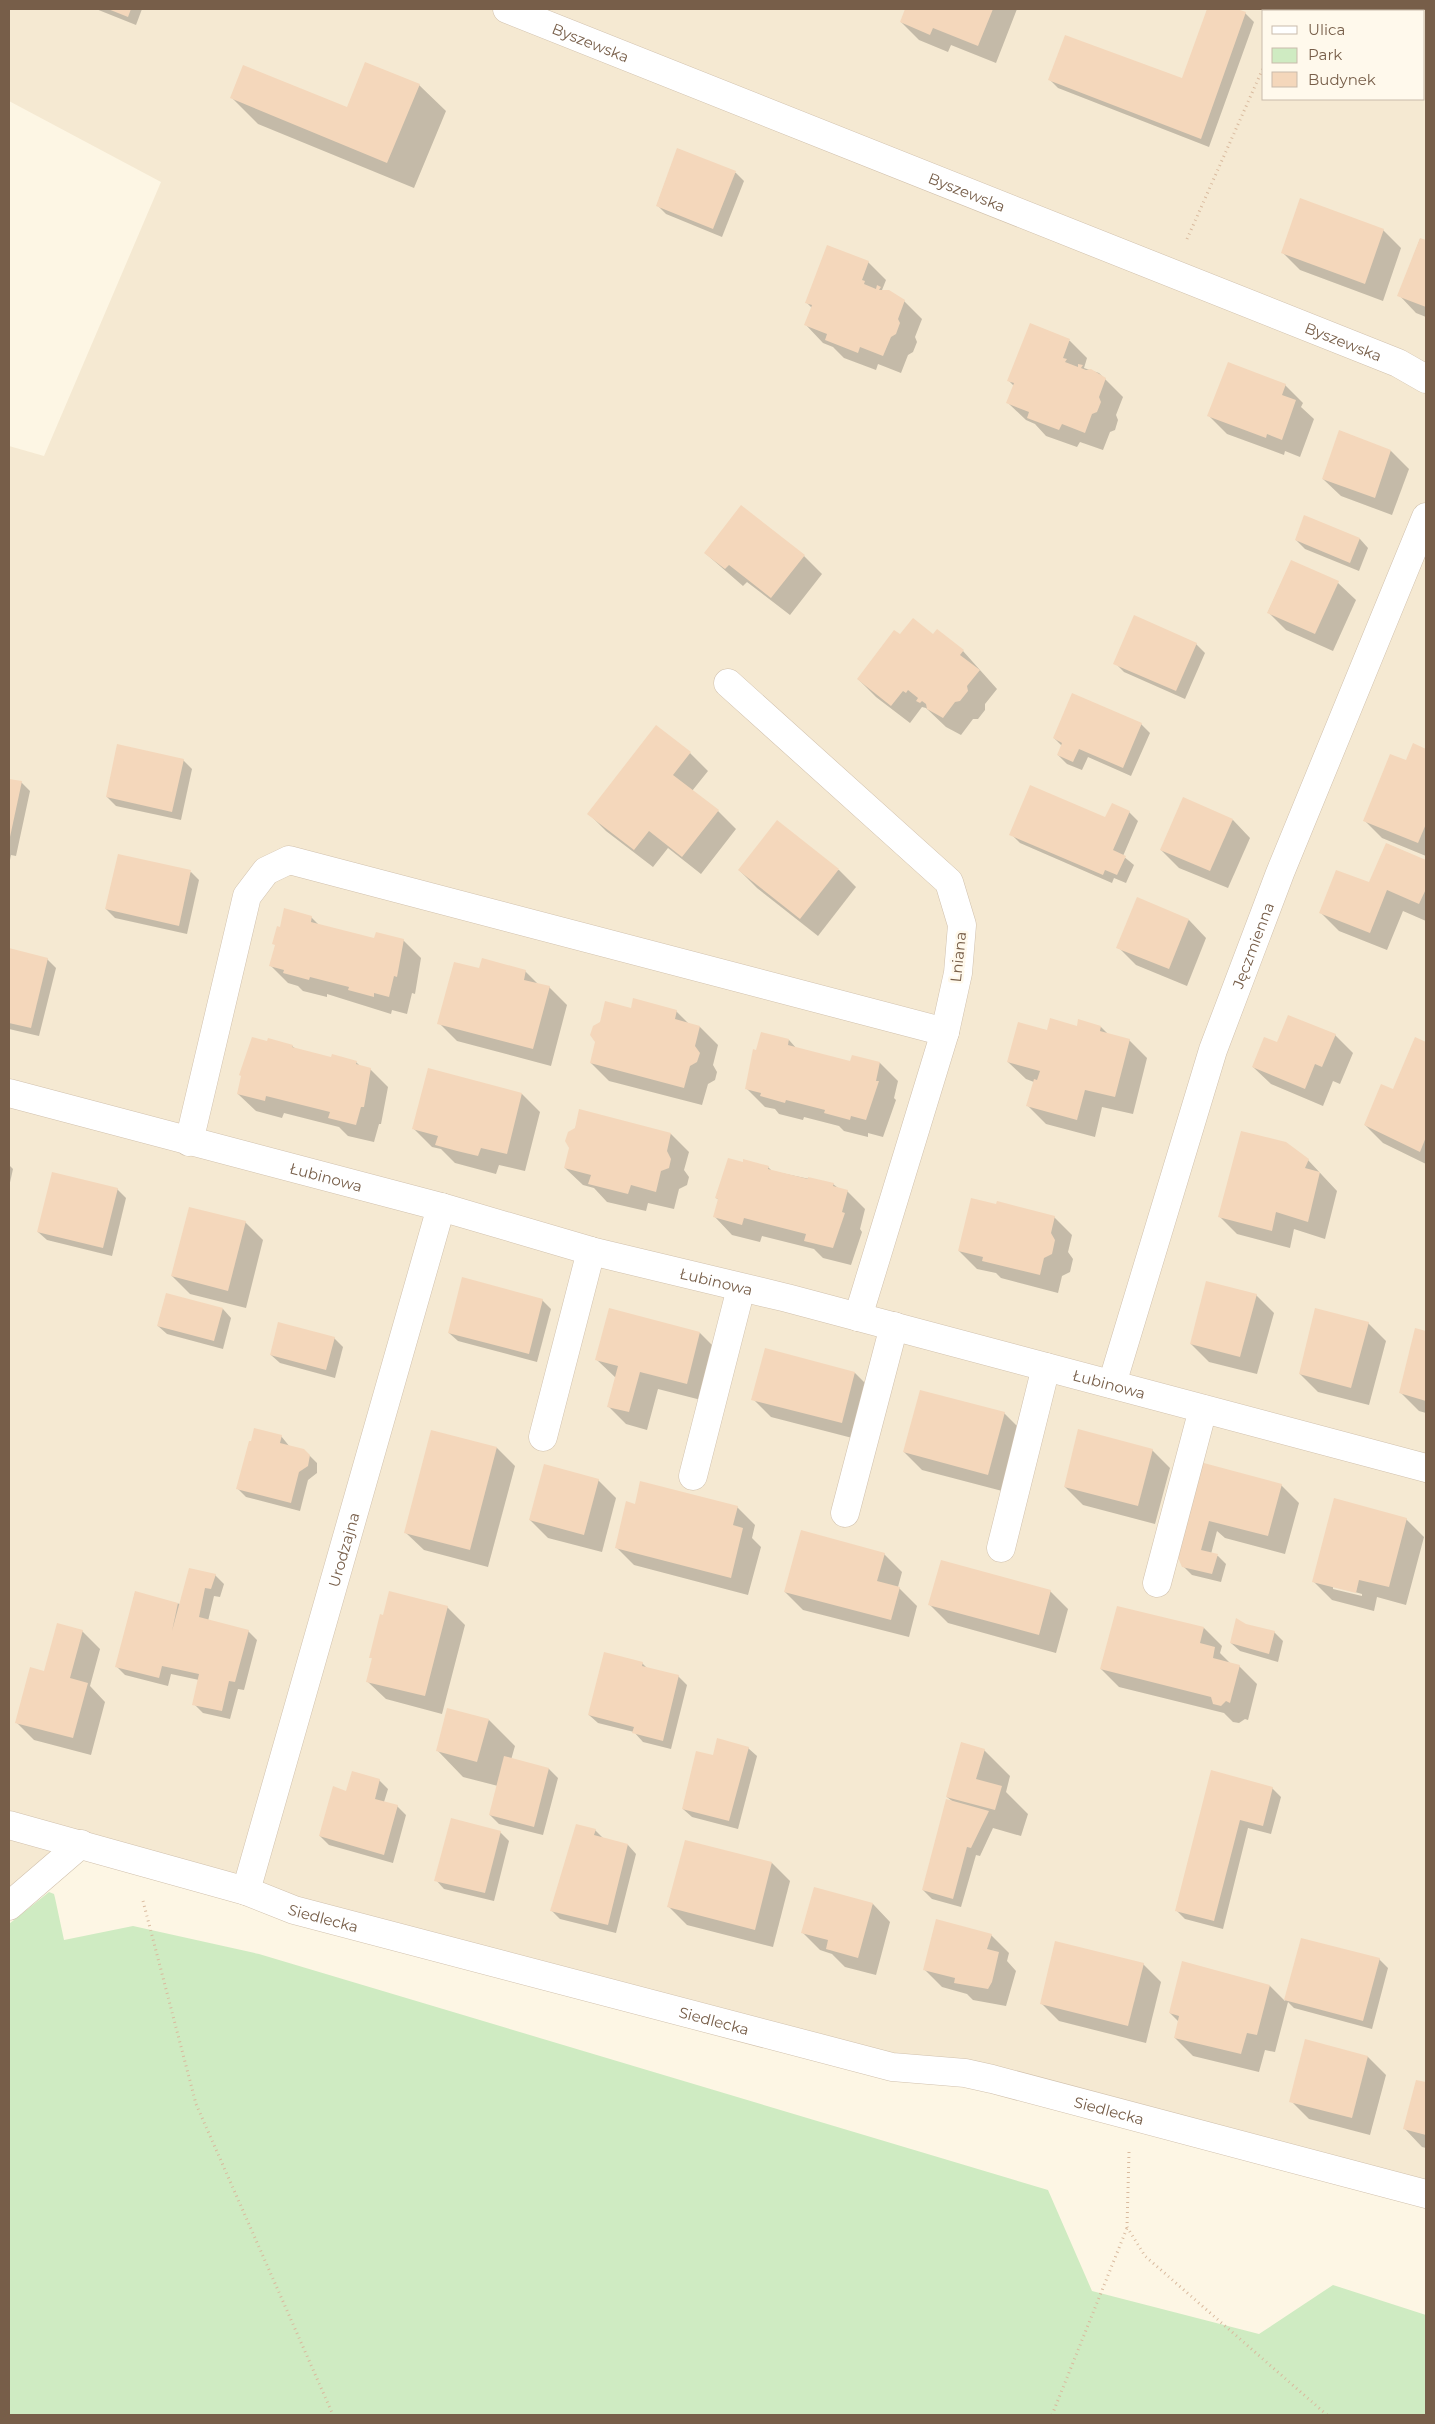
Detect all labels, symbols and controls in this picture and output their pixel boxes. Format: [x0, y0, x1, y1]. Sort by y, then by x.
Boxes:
legend [1262, 10, 1425, 100]
street label: Byszewska [549, 18, 632, 66]
text: Ulica [1308, 20, 1345, 39]
text: Park [1308, 45, 1342, 64]
text: Budynek [1308, 70, 1376, 89]
street label: Byszewska [926, 168, 1008, 216]
street label: Byszewska [1302, 317, 1385, 365]
street label: Jęczmienna [1227, 899, 1278, 992]
street label: Lniana [946, 931, 970, 983]
street label: Łubinowa [288, 1158, 364, 1195]
street label: Łubinowa [678, 1263, 755, 1299]
street label: Łubinowa [1071, 1365, 1147, 1402]
street label: Urodzajna [324, 1510, 363, 1589]
street label: Siedlecka [285, 1899, 360, 1936]
street label: Siedlecka [677, 2002, 751, 2039]
street label: Siedlecka [1072, 2092, 1146, 2128]

